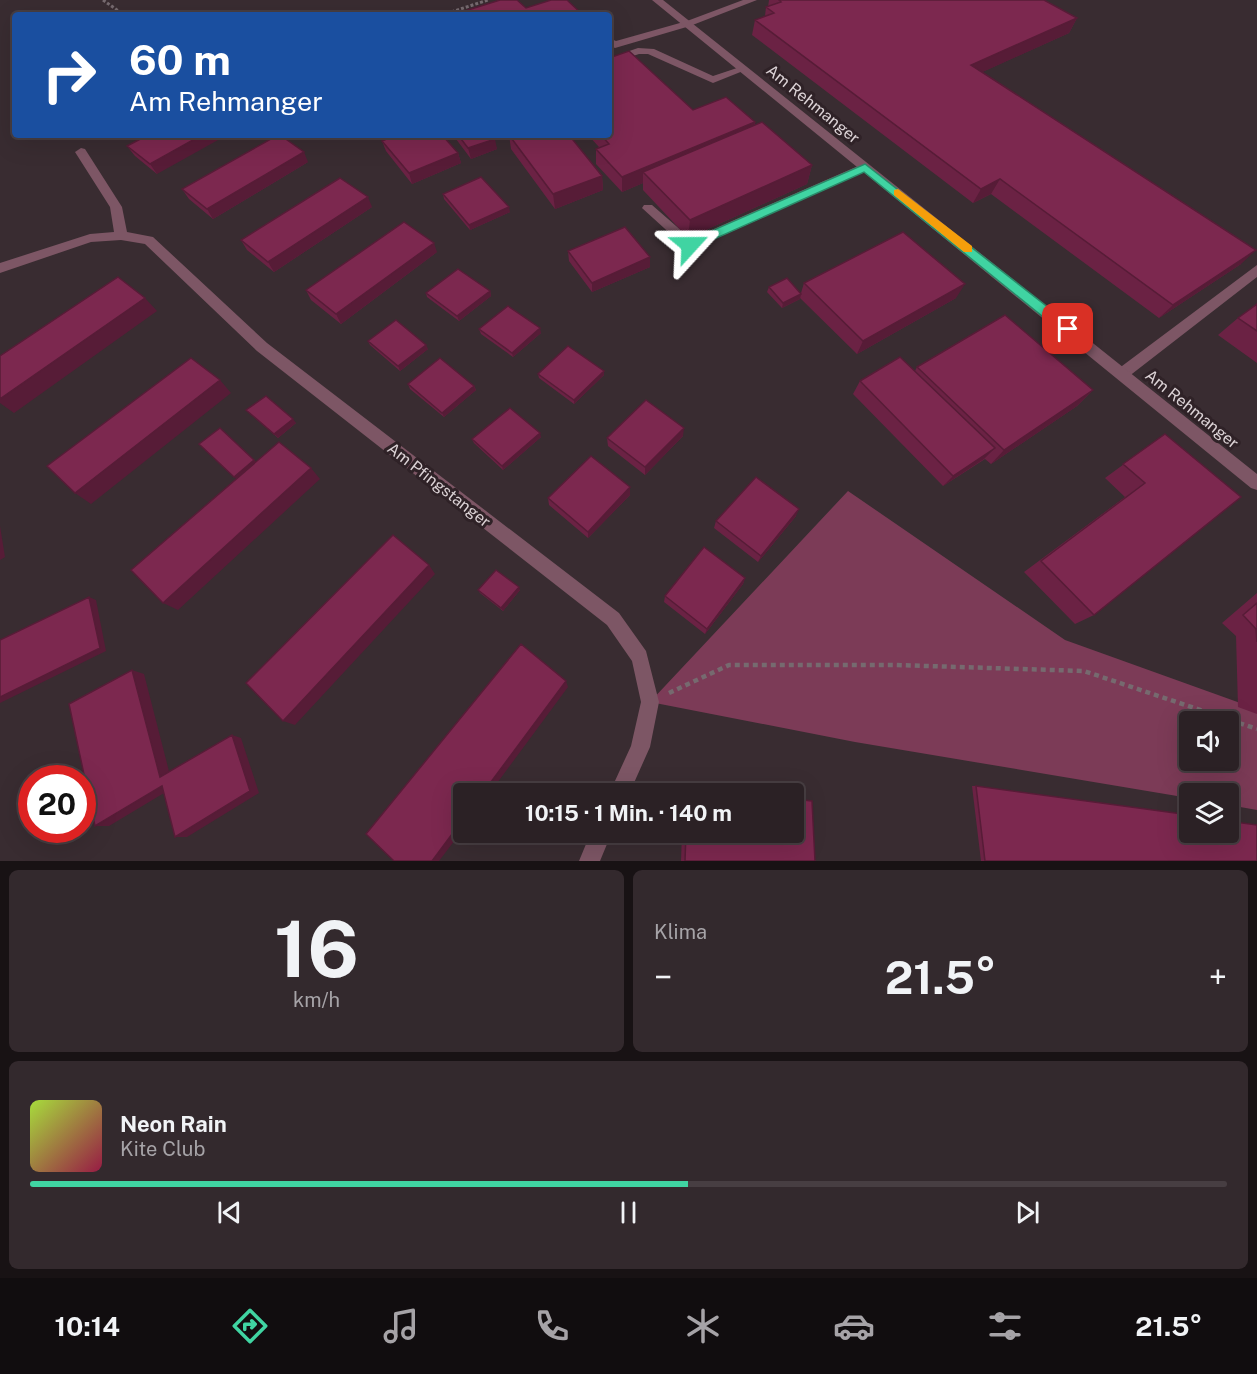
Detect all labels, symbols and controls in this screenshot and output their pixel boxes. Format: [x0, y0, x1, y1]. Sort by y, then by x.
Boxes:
text: 60 m [129, 35, 231, 84]
icon: right [30, 36, 108, 114]
street label: Am Rehmanger [762, 60, 864, 148]
text: Am Rehmanger [129, 85, 323, 117]
position arrow [658, 213, 722, 277]
pin [1042, 303, 1093, 354]
icon: arrive [1051, 312, 1084, 345]
street label: Am Rehmanger [1141, 365, 1243, 453]
street label: Am Pfingstanger [384, 439, 494, 531]
map controls [1179, 711, 1239, 843]
button: sound [1179, 711, 1239, 771]
speed limit sign: 20 [18, 765, 96, 843]
button: layers [1179, 783, 1239, 843]
text: 10:15 · 1 Min. · 140 m [525, 800, 732, 826]
text: 16 [274, 903, 359, 995]
text: Klima [654, 920, 707, 944]
text: 21.5° [885, 951, 996, 1004]
text: − [654, 958, 672, 996]
text: + [1209, 958, 1227, 996]
text: km/h [293, 988, 340, 1012]
text: Neon Rain [120, 1111, 227, 1137]
text: Kite Club [120, 1137, 205, 1161]
icon: previous [213, 1196, 246, 1229]
icon: pause [612, 1196, 645, 1229]
icon: next [1011, 1196, 1044, 1229]
icon: directions [229, 1305, 271, 1347]
icon: music [380, 1305, 422, 1347]
icon: phone [531, 1305, 573, 1347]
icon: climate [682, 1305, 724, 1347]
icon: car [833, 1305, 875, 1347]
icon: filters [984, 1305, 1026, 1347]
text: 10:14 [55, 1310, 120, 1342]
text: 21.5° [1135, 1310, 1202, 1342]

